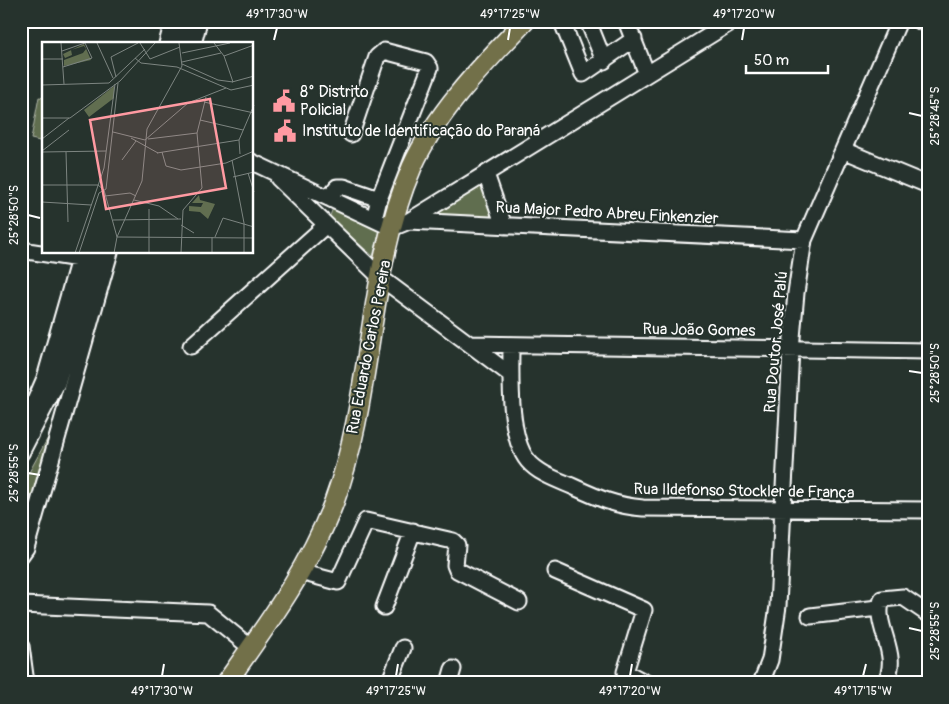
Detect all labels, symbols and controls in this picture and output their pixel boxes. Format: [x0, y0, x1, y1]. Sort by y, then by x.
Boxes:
text: 49°17'30"W [246, 7, 308, 22]
text: 49°17'25"W [480, 7, 540, 22]
text: 49°17'20"W [713, 7, 775, 22]
inset map [42, 42, 254, 254]
scale bar [746, 42, 829, 74]
text: 50 m [754, 51, 789, 70]
place label: 8° Distrito Policial [300, 82, 369, 120]
text: 25°28'45"S [928, 87, 943, 145]
public building icon: 8° Distrito Policial [271, 88, 297, 114]
public building icon: Instituto de Identificação do Paraná [272, 118, 298, 144]
place label: Instituto de Identificação do Paraná [302, 121, 540, 141]
text: 25°28'50"S [7, 185, 22, 245]
street label: Rua Major Pedro Abreu Finkenzier [495, 197, 719, 229]
street label: Rua Eduardo Carlos Pereira [342, 258, 396, 436]
street label: Rua Doutor José Palú [760, 270, 792, 414]
street label: Rua João Gomes [642, 319, 756, 341]
text: 25°28'50"S [928, 343, 943, 403]
text: 25°28'55"S [7, 444, 22, 502]
street label: Rua Ildefonso Stockler de França [633, 479, 855, 503]
text: 25°28'55"S [928, 602, 943, 660]
text: 49°17'30"W [131, 684, 193, 699]
text: 49°17'25"W [366, 684, 426, 699]
text: 49°17'20"W [599, 684, 661, 699]
text: 49°17'15"W [834, 684, 892, 699]

